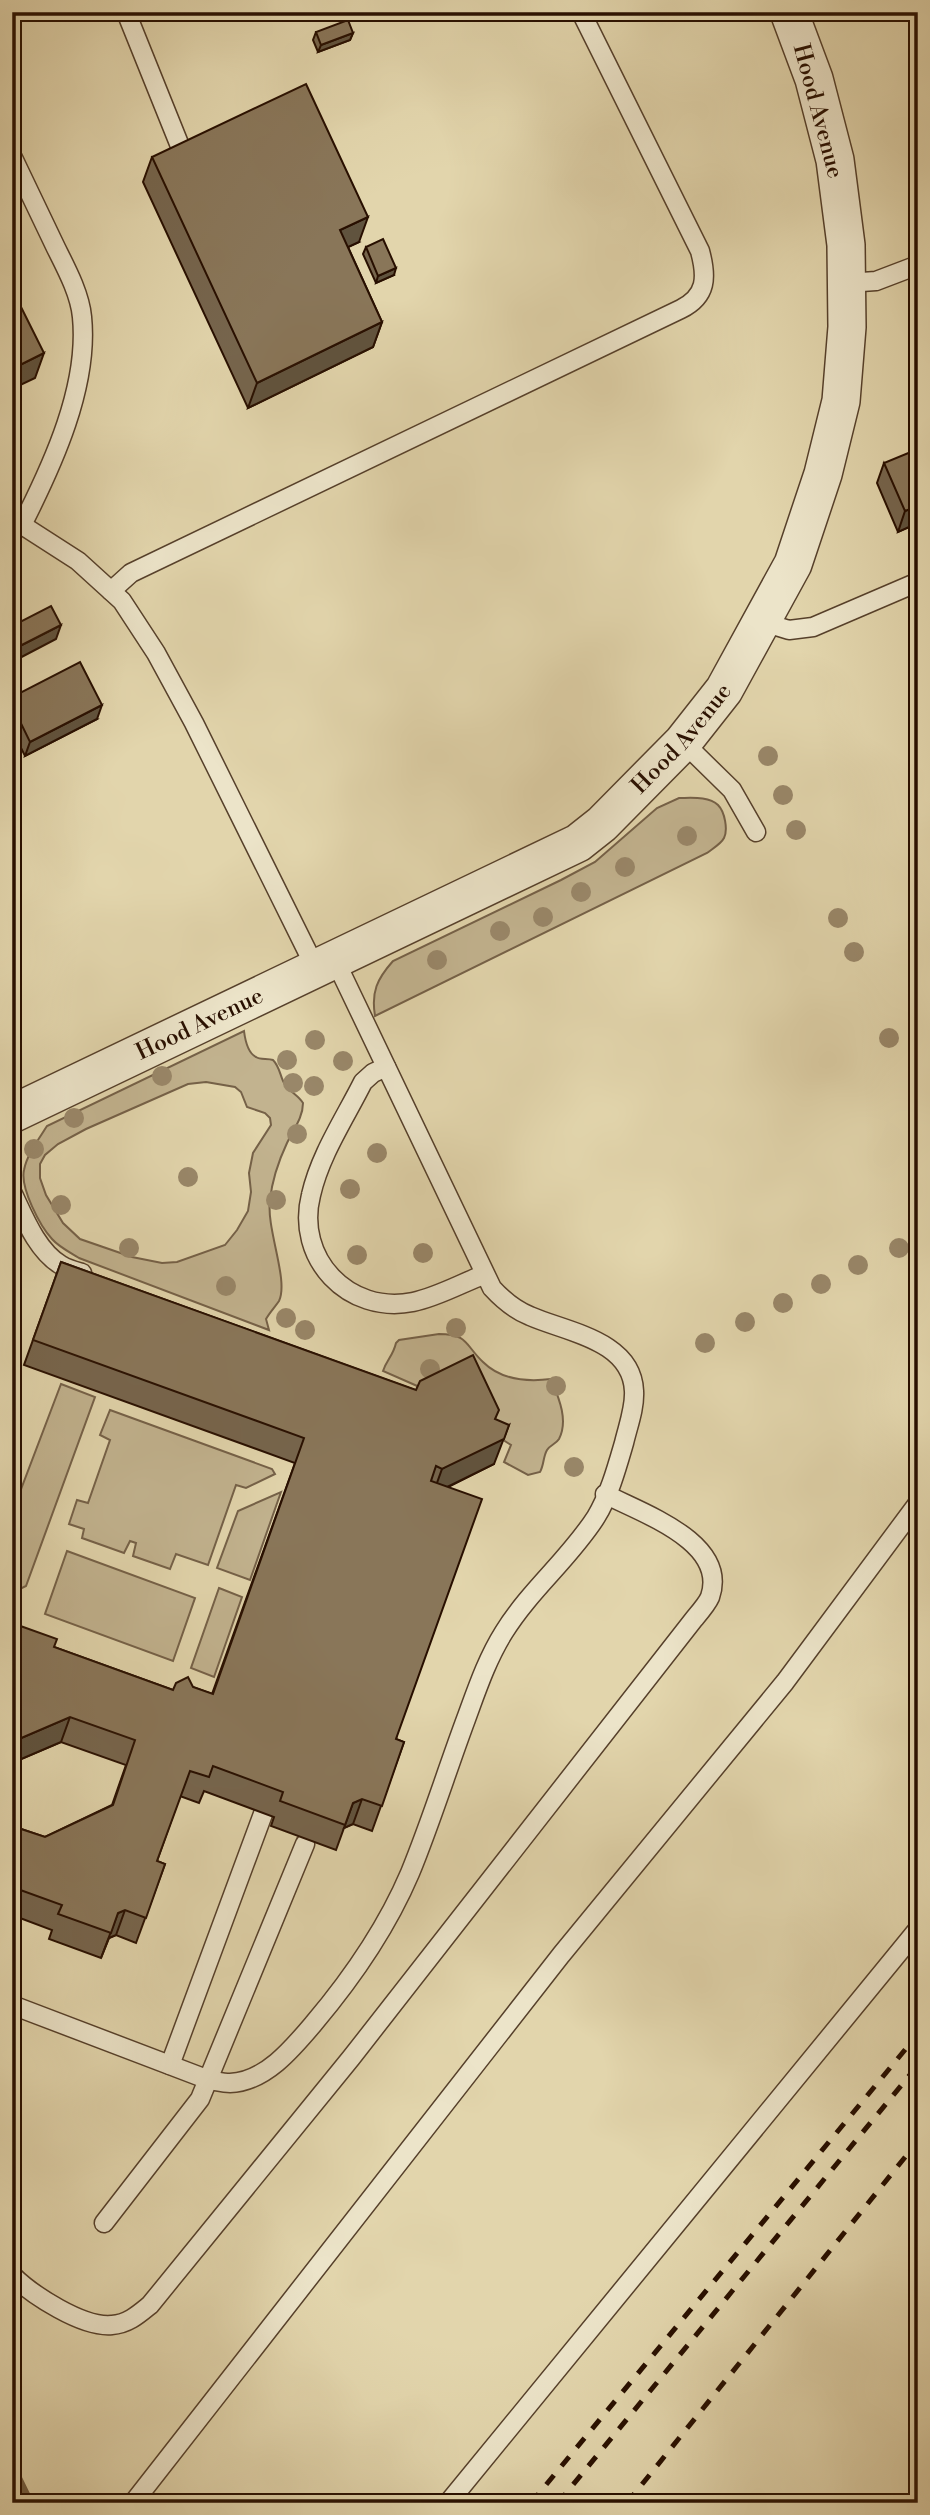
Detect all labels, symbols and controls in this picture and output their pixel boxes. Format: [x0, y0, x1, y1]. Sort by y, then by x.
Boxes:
street label: Hood Avenue [787, 41, 849, 181]
street label: Hood Avenue [626, 678, 738, 800]
street label: Hood Avenue [131, 982, 268, 1067]

